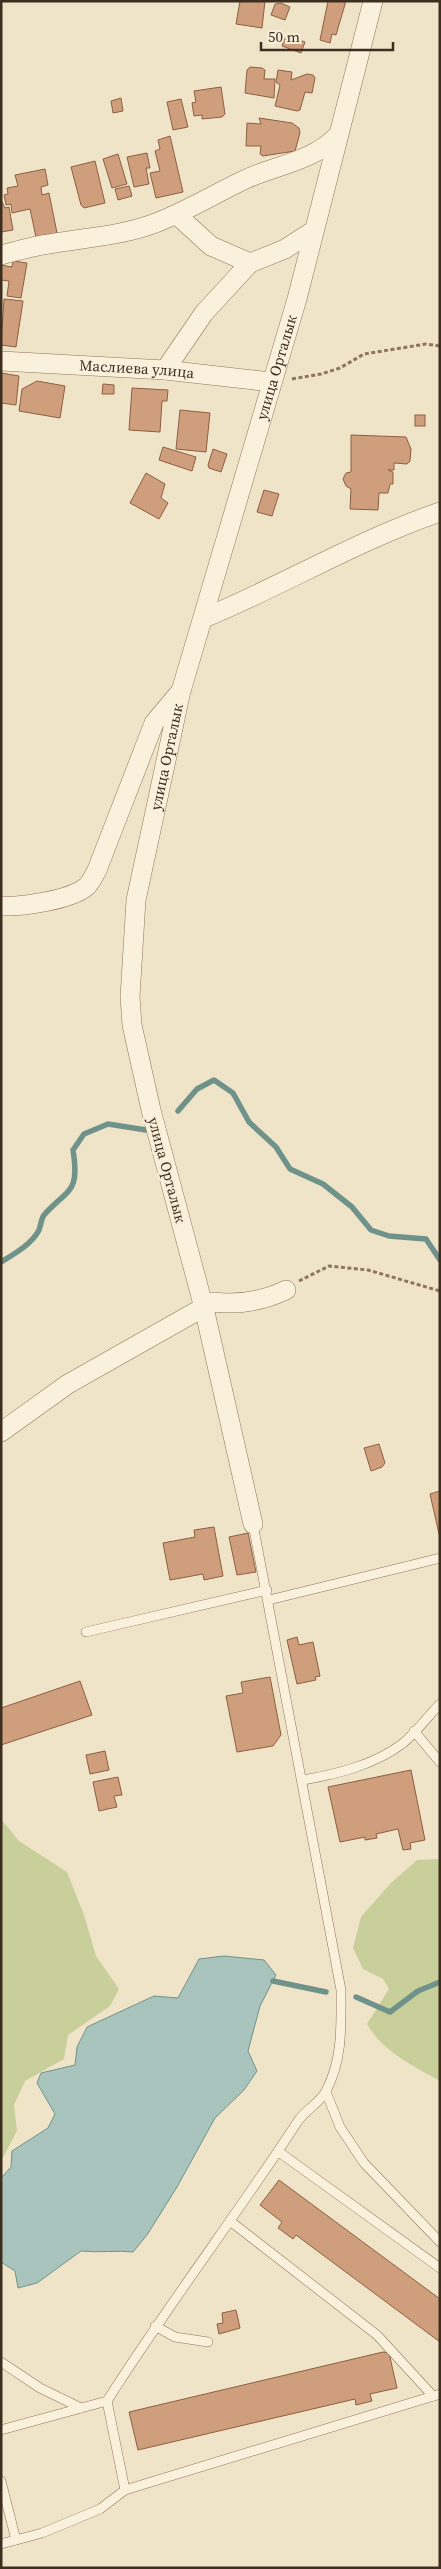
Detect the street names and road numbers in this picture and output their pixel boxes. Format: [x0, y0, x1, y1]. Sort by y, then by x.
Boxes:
street label: улица Орталык [251, 311, 302, 423]
street label: Маслиева улица [79, 354, 196, 383]
street label: улица Орталык [145, 701, 188, 812]
street label: улица Орталык [143, 1115, 192, 1226]

